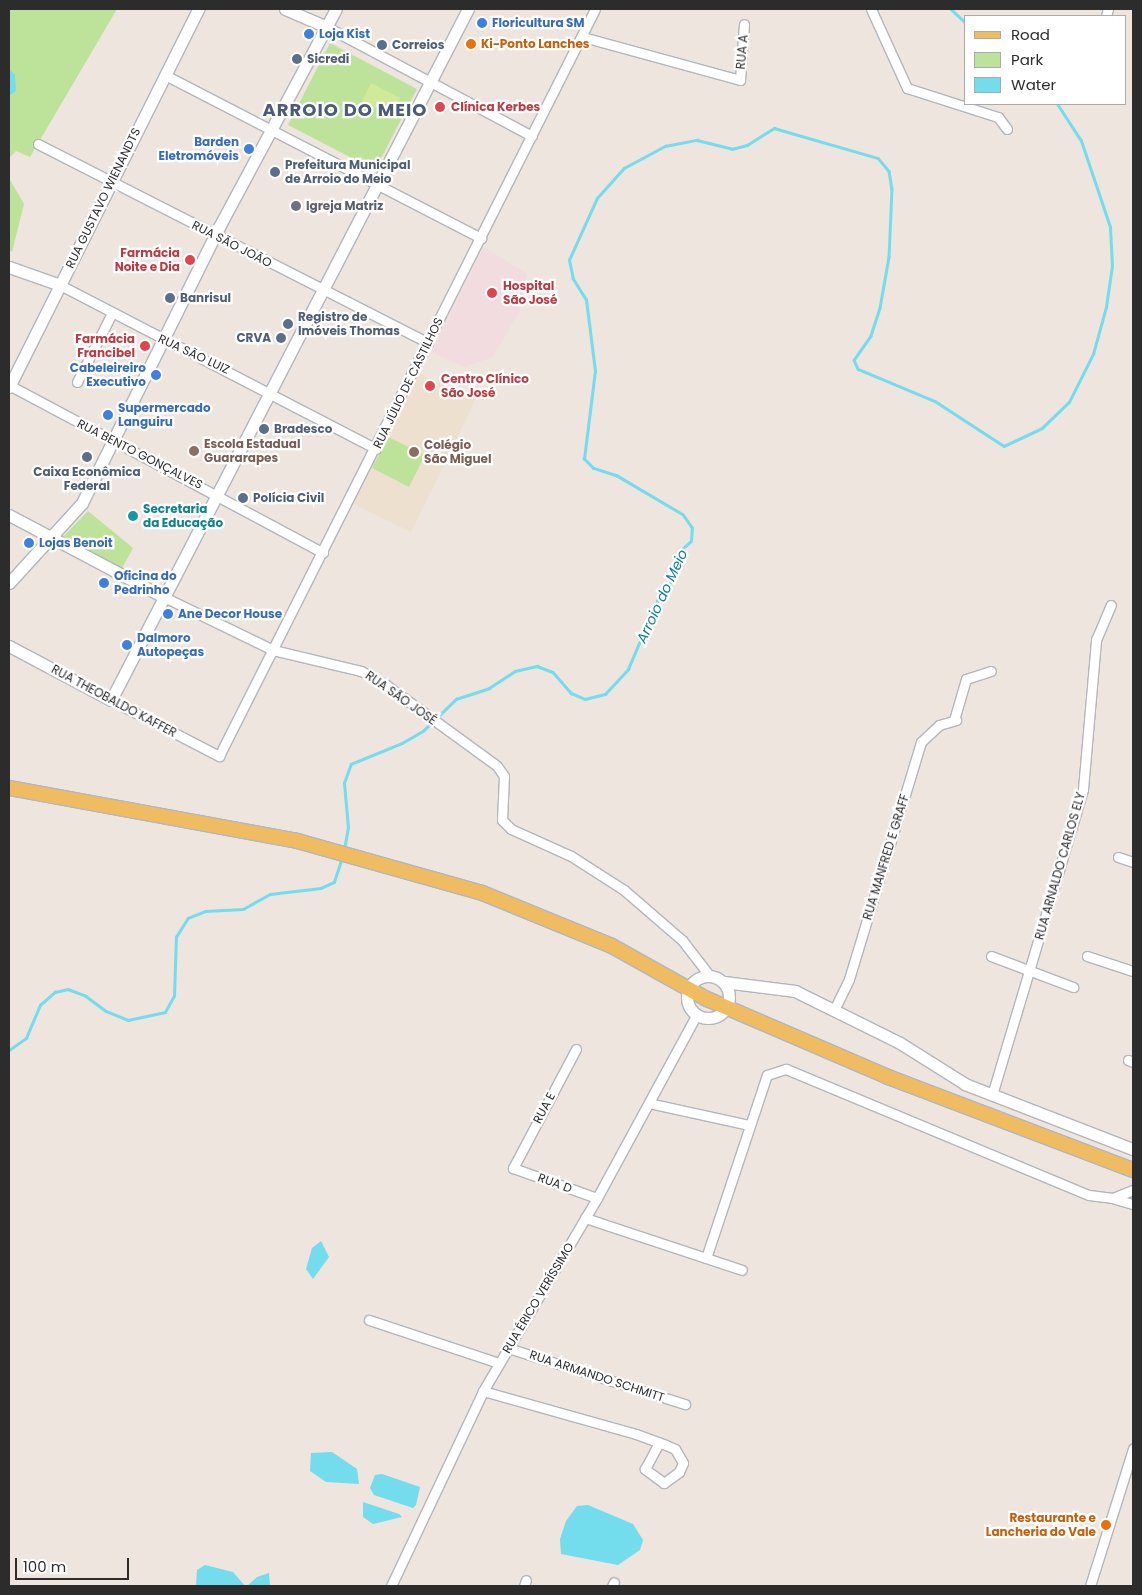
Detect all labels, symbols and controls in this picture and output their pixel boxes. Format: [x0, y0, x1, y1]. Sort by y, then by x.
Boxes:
legend [964, 15, 1127, 105]
place label: Floricultura SM [492, 16, 584, 30]
marker: Floricultura SM [476, 17, 488, 29]
text: Road [1011, 24, 1050, 45]
place label: Loja Kist [319, 27, 370, 41]
marker: Loja Kist [303, 28, 315, 40]
street label: RUA A [733, 34, 751, 70]
place label: Ki-Ponto Lanches [481, 37, 590, 51]
place label: Correios [392, 38, 444, 52]
marker: Ki-Ponto Lanches [465, 38, 477, 50]
marker: Correios [376, 39, 388, 51]
text: Park [1011, 49, 1043, 70]
place label: Sicredi [307, 52, 349, 66]
marker: Sicredi [291, 53, 303, 65]
text: Water [1011, 74, 1056, 95]
district label: ARROIO DO MEIO [261, 99, 429, 121]
marker: Clínica Kerbes [433, 100, 447, 114]
place label: Clínica Kerbes [451, 100, 540, 114]
street label: RUA GUSTAVO WIENANDTS [63, 126, 143, 270]
place label: Barden Eletromóveis [158, 135, 239, 163]
marker: Barden Eletromóveis [243, 143, 255, 155]
place label: Prefeitura Municipal de Arroio do Meio [285, 158, 410, 186]
marker: Prefeitura Municipal de Arroio do Meio [269, 166, 281, 178]
place label: Igreja Matriz [306, 199, 383, 213]
marker: Igreja Matriz [290, 200, 302, 212]
street label: RUA SÃO JOÃO [190, 218, 274, 270]
place label: Farmácia Noite e Dia [115, 246, 180, 274]
marker: Farmácia Noite e Dia [184, 254, 196, 266]
place label: Hospital São José [503, 279, 557, 307]
marker: Hospital São José [485, 286, 499, 300]
place label: Banrisul [180, 291, 231, 305]
marker: Banrisul [164, 292, 176, 304]
place label: Registro de Imóveis Thomas [298, 310, 400, 338]
street label: RUA JÚLIO DE CASTILHOS [370, 315, 446, 451]
marker: Registro de Imóveis Thomas [282, 318, 294, 330]
street label: RUA SÃO LUIZ [156, 331, 232, 377]
place label: CRVA [236, 331, 271, 345]
place label: Farmácia Francibel [75, 332, 135, 360]
marker: CRVA [275, 332, 287, 344]
marker: Farmácia Francibel [139, 340, 151, 352]
place label: Cabeleireiro Executivo [70, 361, 146, 389]
marker: Cabeleireiro Executivo [150, 369, 162, 381]
place label: Centro Clínico São José [441, 372, 529, 400]
marker: Centro Clínico São José [423, 379, 437, 393]
place label: Supermercado Languiru [118, 401, 211, 429]
marker: Supermercado Languiru [102, 409, 114, 421]
street label: RUA BENTO GONÇALVES [75, 416, 205, 492]
place label: Bradesco [274, 422, 332, 436]
marker: Bradesco [258, 423, 270, 435]
place label: Escola Estadual Guararapes [204, 437, 300, 465]
place label: Colégio São Miguel [424, 438, 491, 466]
marker: Escola Estadual Guararapes [188, 445, 200, 457]
marker: Colégio São Miguel [408, 446, 420, 458]
marker: Caixa Econômica Federal [81, 451, 93, 463]
place label: Caixa Econômica Federal [33, 465, 141, 493]
place label: Polícia Civil [253, 491, 324, 505]
marker: Polícia Civil [237, 492, 249, 504]
place label: Secretaria da Educação [143, 502, 223, 530]
marker: Secretaria da Educação [127, 510, 139, 522]
place label: Lojas Benoit [39, 536, 113, 550]
marker: Lojas Benoit [23, 537, 35, 549]
water label: Arroio do Meio [633, 547, 691, 645]
place label: Oficina do Pedrinho [114, 569, 177, 597]
marker: Oficina do Pedrinho [98, 577, 110, 589]
place label: Ane Decor House [178, 607, 282, 621]
marker: Ane Decor House [162, 608, 174, 620]
place label: Dalmoro Autopeças [137, 631, 204, 659]
marker: Dalmoro Autopeças [121, 639, 133, 651]
street label: RUA THEOBALDO KAFFER [49, 662, 179, 740]
street label: RUA SÃO JOSÉ [363, 668, 439, 728]
street label: RUA ARNALDO CARLOS ELY [1032, 791, 1088, 941]
street label: RUA MANFRED E GRAFF [860, 792, 912, 922]
street label: RUA E [530, 1090, 558, 1126]
street label: RUA D [536, 1170, 574, 1196]
street label: RUA ÉRICO VERÍSSIMO [499, 1240, 577, 1356]
street label: RUA ARMANDO SCHMITT [528, 1347, 666, 1405]
place label: Restaurante e Lancheria do Vale [986, 1511, 1096, 1539]
marker: Restaurante e Lancheria do Vale [1100, 1519, 1112, 1531]
scale bar [18, 1548, 131, 1580]
text: 100 m [23, 1556, 66, 1577]

